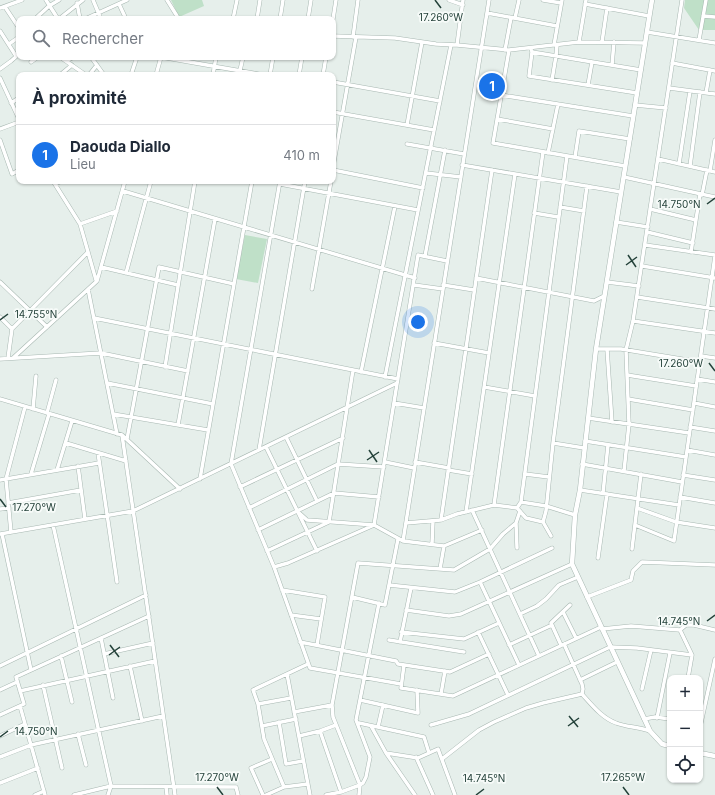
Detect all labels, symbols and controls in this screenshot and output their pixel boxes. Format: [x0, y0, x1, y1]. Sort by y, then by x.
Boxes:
text: 17.260°W [419, 11, 463, 23]
search box [16, 16, 336, 60]
icon: search [30, 27, 52, 49]
text: Rechercher [62, 29, 144, 48]
pin: 1 [479, 71, 505, 101]
text: À proximité [32, 88, 127, 108]
text: Daouda Diallo [70, 137, 171, 156]
text: 1 [42, 147, 48, 163]
text: 410 m [283, 147, 320, 163]
text: Lieu [70, 156, 96, 172]
text: 14.750°N [658, 198, 700, 210]
text: 14.755°N [15, 308, 57, 320]
your location [408, 312, 428, 332]
text: 17.260°W [659, 357, 703, 369]
text: 17.270°W [12, 501, 56, 513]
text: 14.745°N [658, 615, 700, 627]
map controls [667, 675, 703, 783]
button: + [667, 675, 703, 711]
button: − [667, 711, 703, 747]
text: 14.750°N [15, 725, 57, 737]
button: locate [667, 747, 703, 783]
text: 17.270°W [195, 771, 239, 783]
text: 17.265°W [601, 771, 645, 783]
text: 14.745°N [463, 772, 505, 784]

